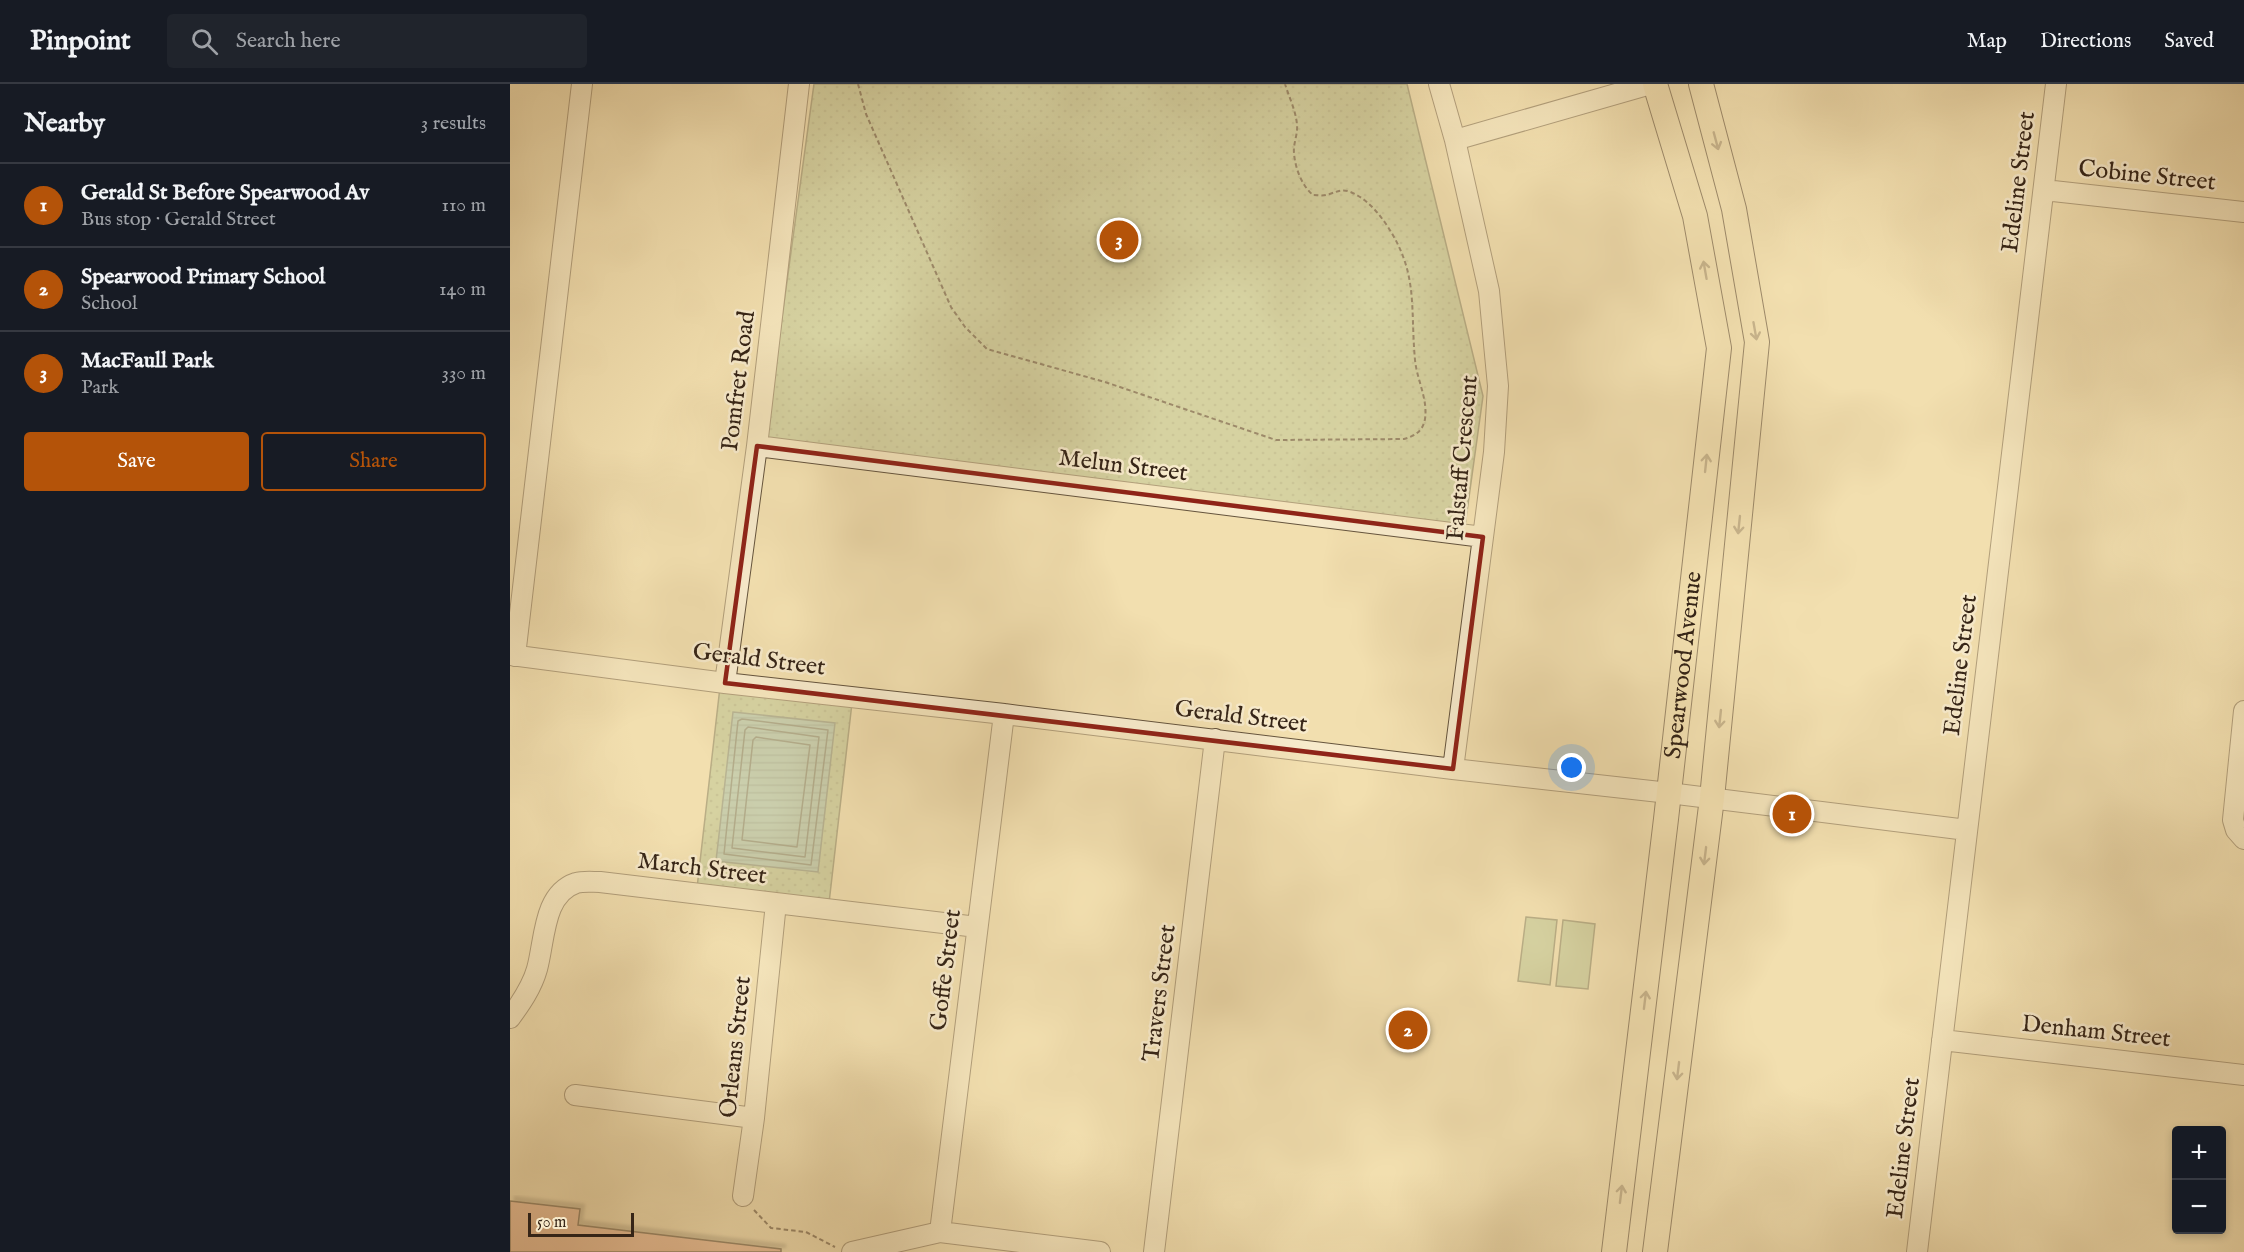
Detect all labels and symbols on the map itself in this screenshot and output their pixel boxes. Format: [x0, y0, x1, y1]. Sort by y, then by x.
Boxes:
street label: Edeline Street [1995, 110, 2043, 254]
one-way arrow [1711, 131, 1722, 150]
street label: Cobine Street [2077, 153, 2217, 199]
pin: 3 [1100, 218, 1138, 262]
one-way arrow [1699, 261, 1710, 281]
street label: Pomfret Road [715, 309, 763, 453]
one-way arrow [1750, 321, 1761, 341]
street label: Falstaff Crescent [1440, 374, 1486, 542]
street label: Melun Street [1057, 443, 1189, 489]
one-way arrow [1701, 454, 1712, 474]
one-way arrow [1733, 515, 1744, 535]
street label: Spearwood Avenue [1657, 570, 1709, 760]
street label: Edeline Street [1937, 593, 1985, 737]
street label: Gerald Street [691, 636, 827, 684]
street label: Gerald Street [1173, 693, 1309, 741]
one-way arrow [1714, 709, 1725, 729]
your location [1557, 753, 1586, 782]
pin: 1 [1772, 792, 1812, 836]
street label: March Street [636, 846, 768, 892]
one-way arrow [1699, 846, 1710, 866]
street label: Goffe Street [923, 907, 969, 1033]
street label: Travers Street [1136, 923, 1184, 1063]
street label: Orleans Street [713, 974, 759, 1120]
one-way arrow [1639, 991, 1650, 1011]
pin: 2 [1388, 1008, 1428, 1052]
street label: Denham Street [2020, 1009, 2172, 1055]
one-way arrow [1672, 1060, 1683, 1080]
street label: Edeline Street [1880, 1076, 1928, 1220]
one-way arrow [1616, 1184, 1627, 1204]
scale bar [528, 1210, 634, 1238]

